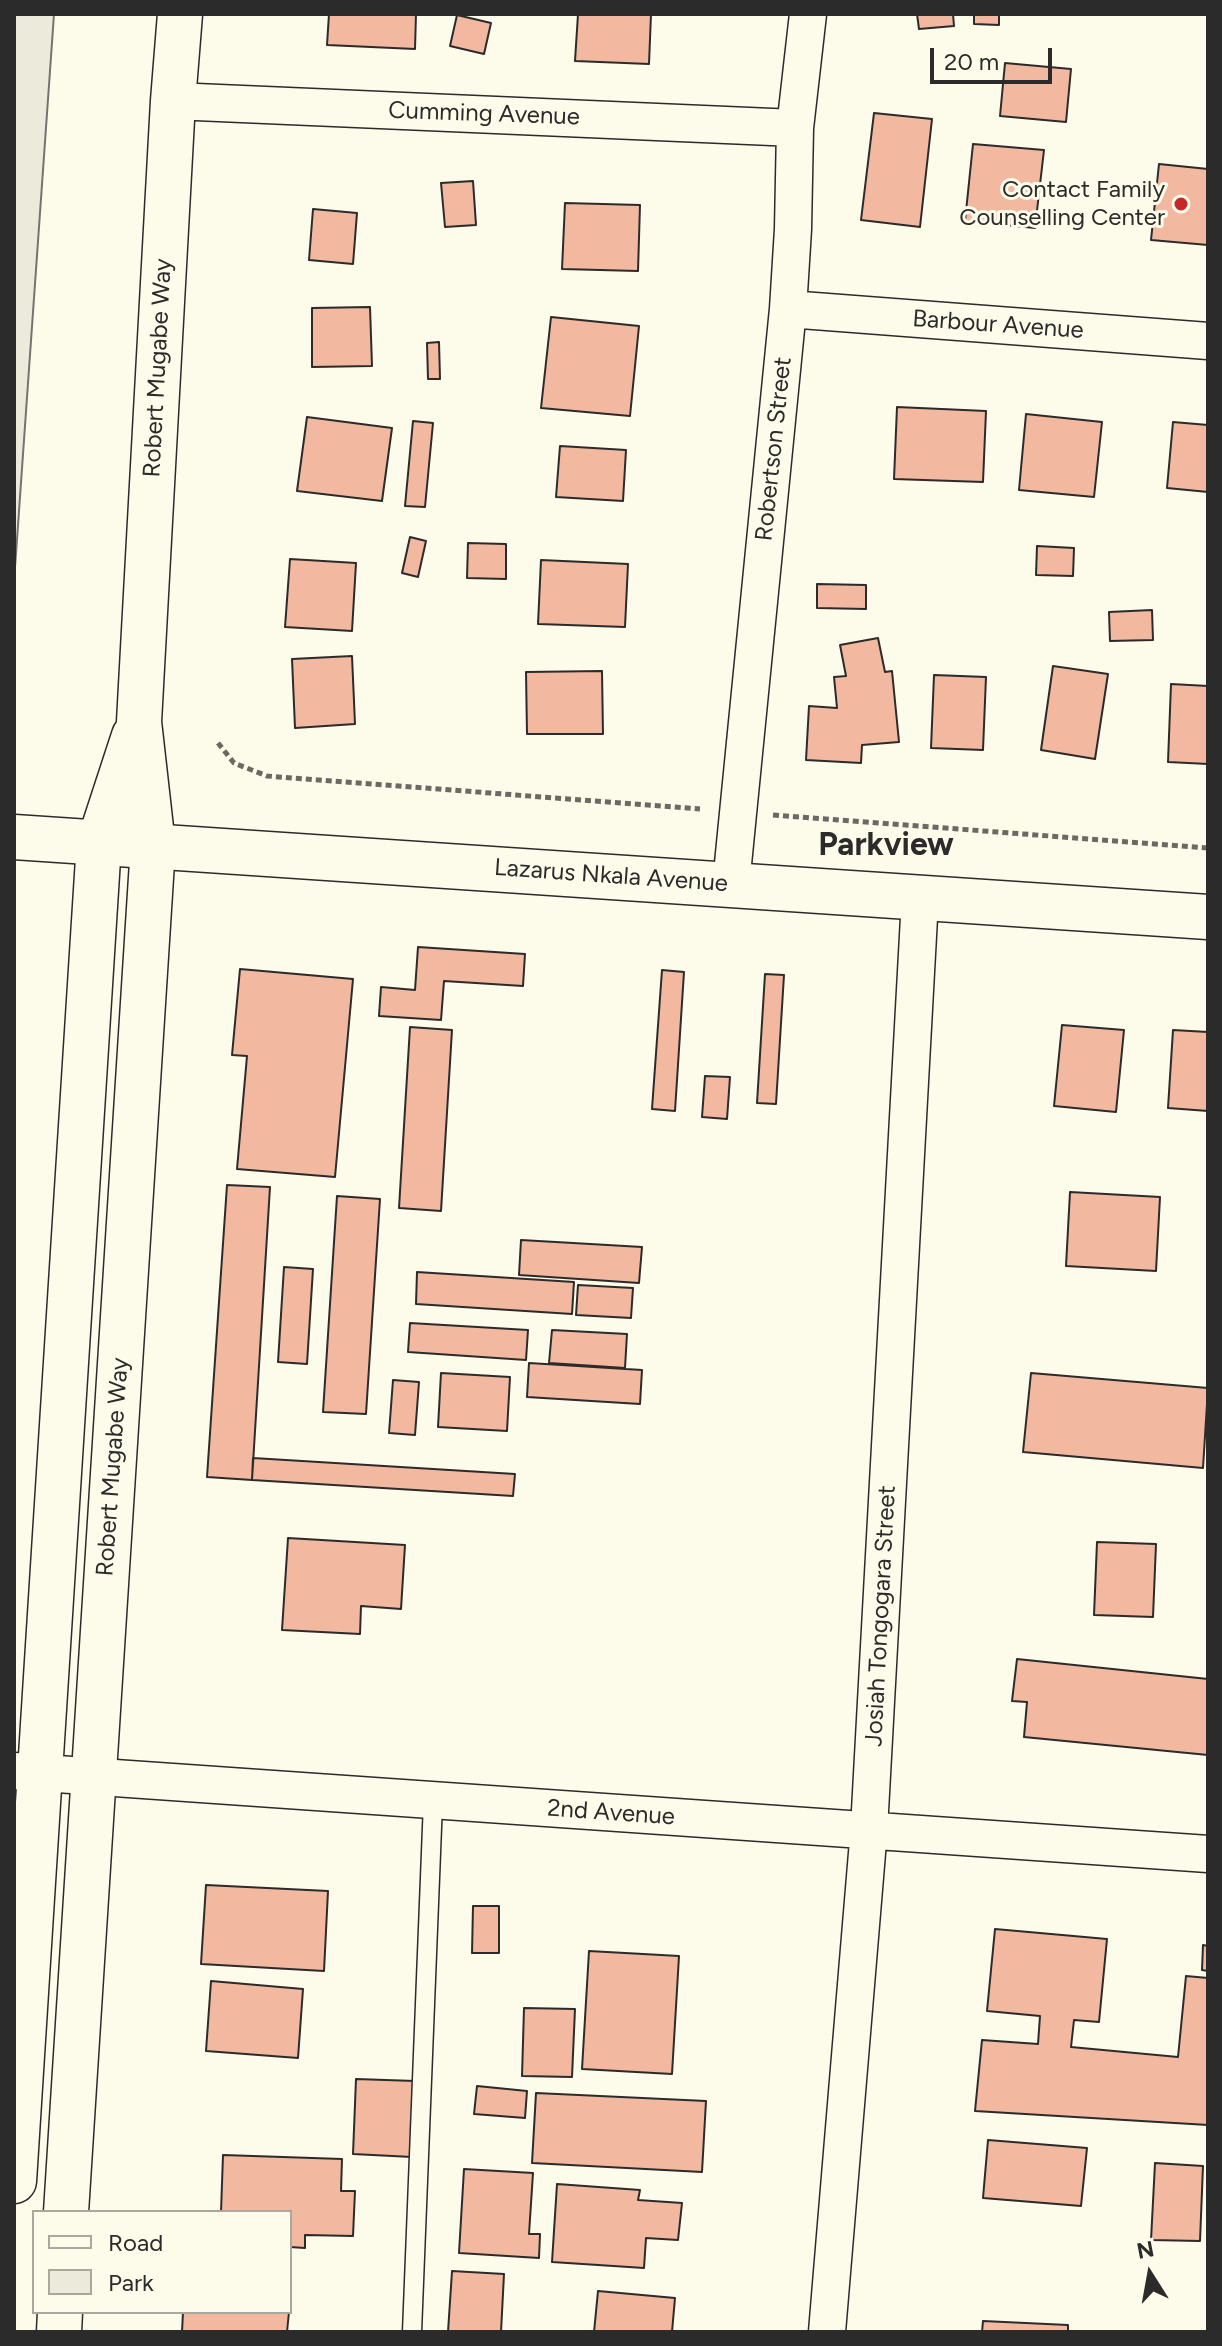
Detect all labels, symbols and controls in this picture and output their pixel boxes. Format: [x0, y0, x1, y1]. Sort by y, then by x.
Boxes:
scale bar [934, 32, 1056, 82]
text: 20 m [944, 47, 999, 76]
street label: Cumming Avenue [388, 96, 580, 132]
place label: Contact Family Counselling Center [959, 176, 1165, 232]
marker: Contact Family Counselling Center [1172, 195, 1190, 213]
street label: Robert Mugabe Way [138, 258, 178, 478]
street label: Barbour Avenue [911, 305, 1085, 345]
street label: Robertson Street [750, 356, 798, 542]
district label: Parkview [818, 827, 954, 865]
street label: Lazarus Nkala Avenue [493, 853, 729, 899]
street label: Robert Mugabe Way [91, 1357, 135, 1577]
street label: Josiah Tongogara Street [860, 1485, 902, 1747]
street label: 2nd Avenue [546, 1794, 676, 1832]
legend [32, 2210, 292, 2314]
text: Road [108, 2228, 163, 2257]
north arrow [1110, 2234, 1190, 2314]
text: N [1134, 2235, 1156, 2265]
text: Park [108, 2268, 154, 2297]

